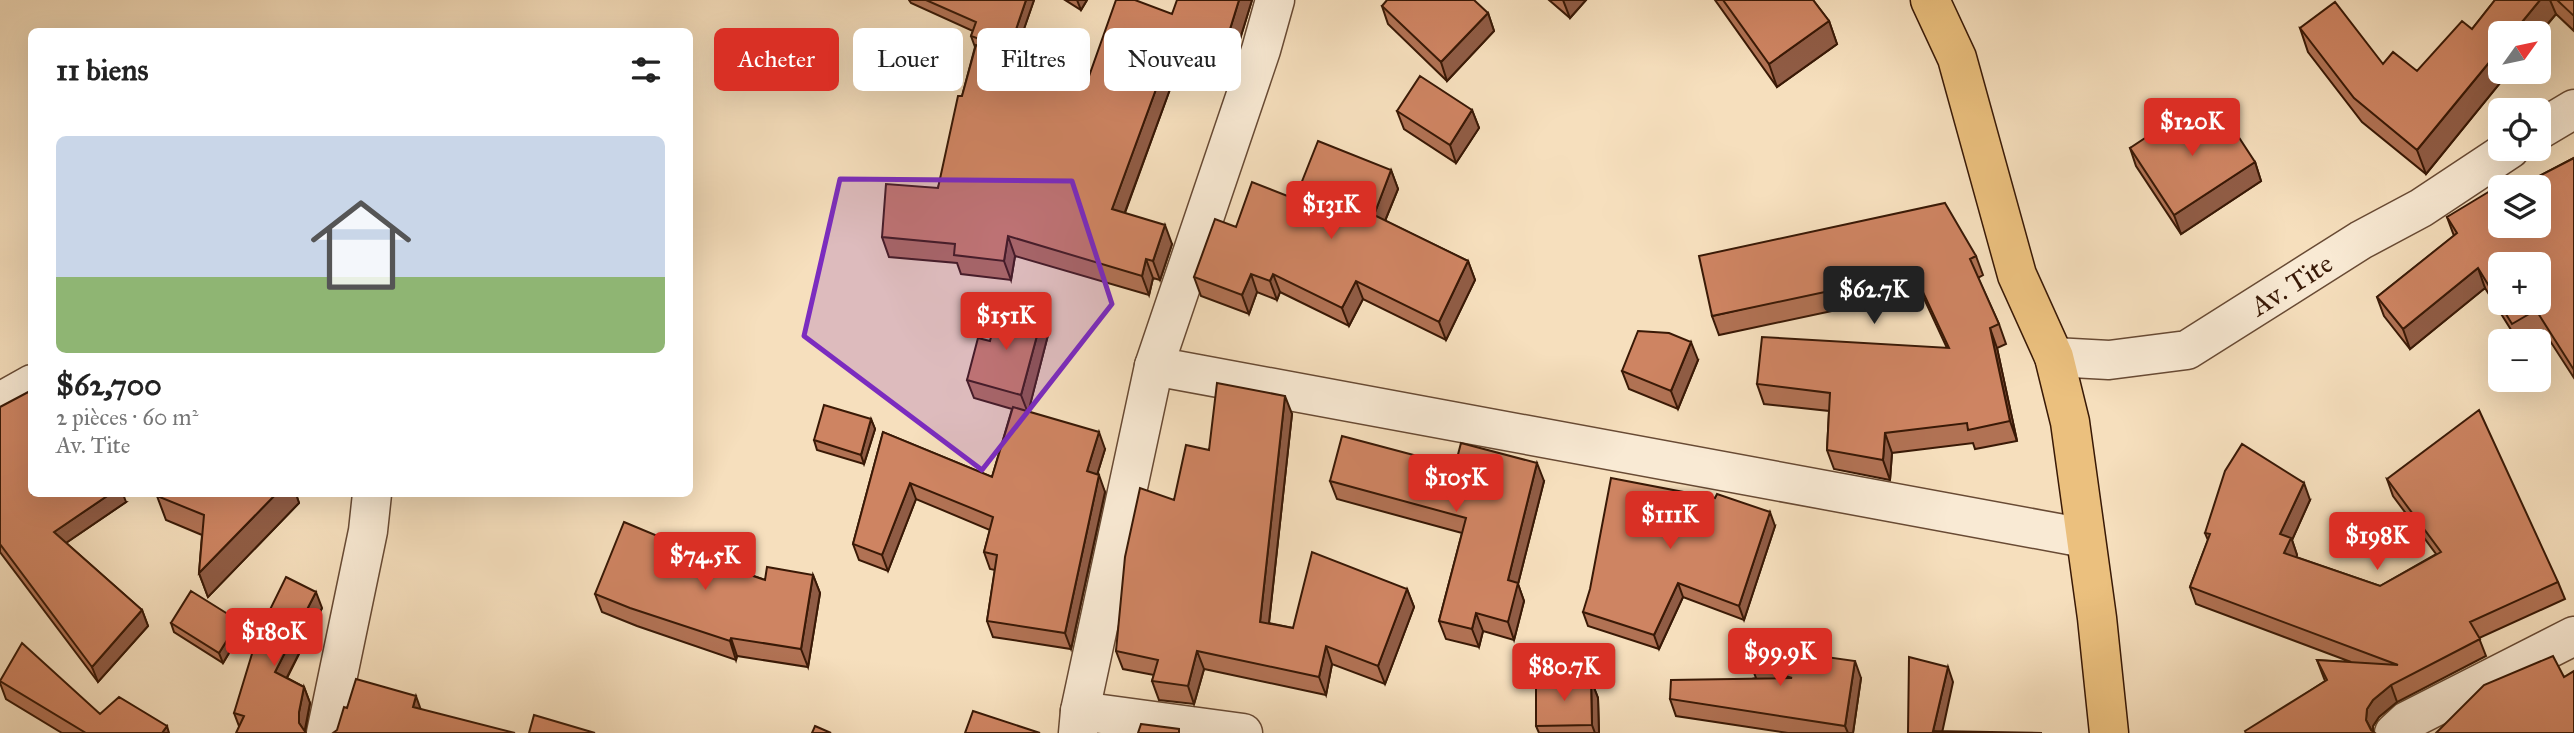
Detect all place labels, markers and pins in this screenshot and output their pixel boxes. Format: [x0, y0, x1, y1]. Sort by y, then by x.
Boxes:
pin: $120K [2143, 99, 2241, 158]
pin: $131K [1282, 182, 1380, 241]
pin: $62.7K [1817, 266, 1931, 326]
pin: $151K [957, 292, 1055, 352]
pin: $105K [1407, 454, 1505, 514]
pin: $111K [1621, 491, 1719, 551]
pin: $198K [2328, 512, 2426, 572]
pin: $74.5K [648, 532, 762, 592]
pin: $180K [225, 608, 323, 668]
pin: $99.9K [1723, 628, 1837, 688]
pin: $80.7K [1507, 644, 1621, 703]

